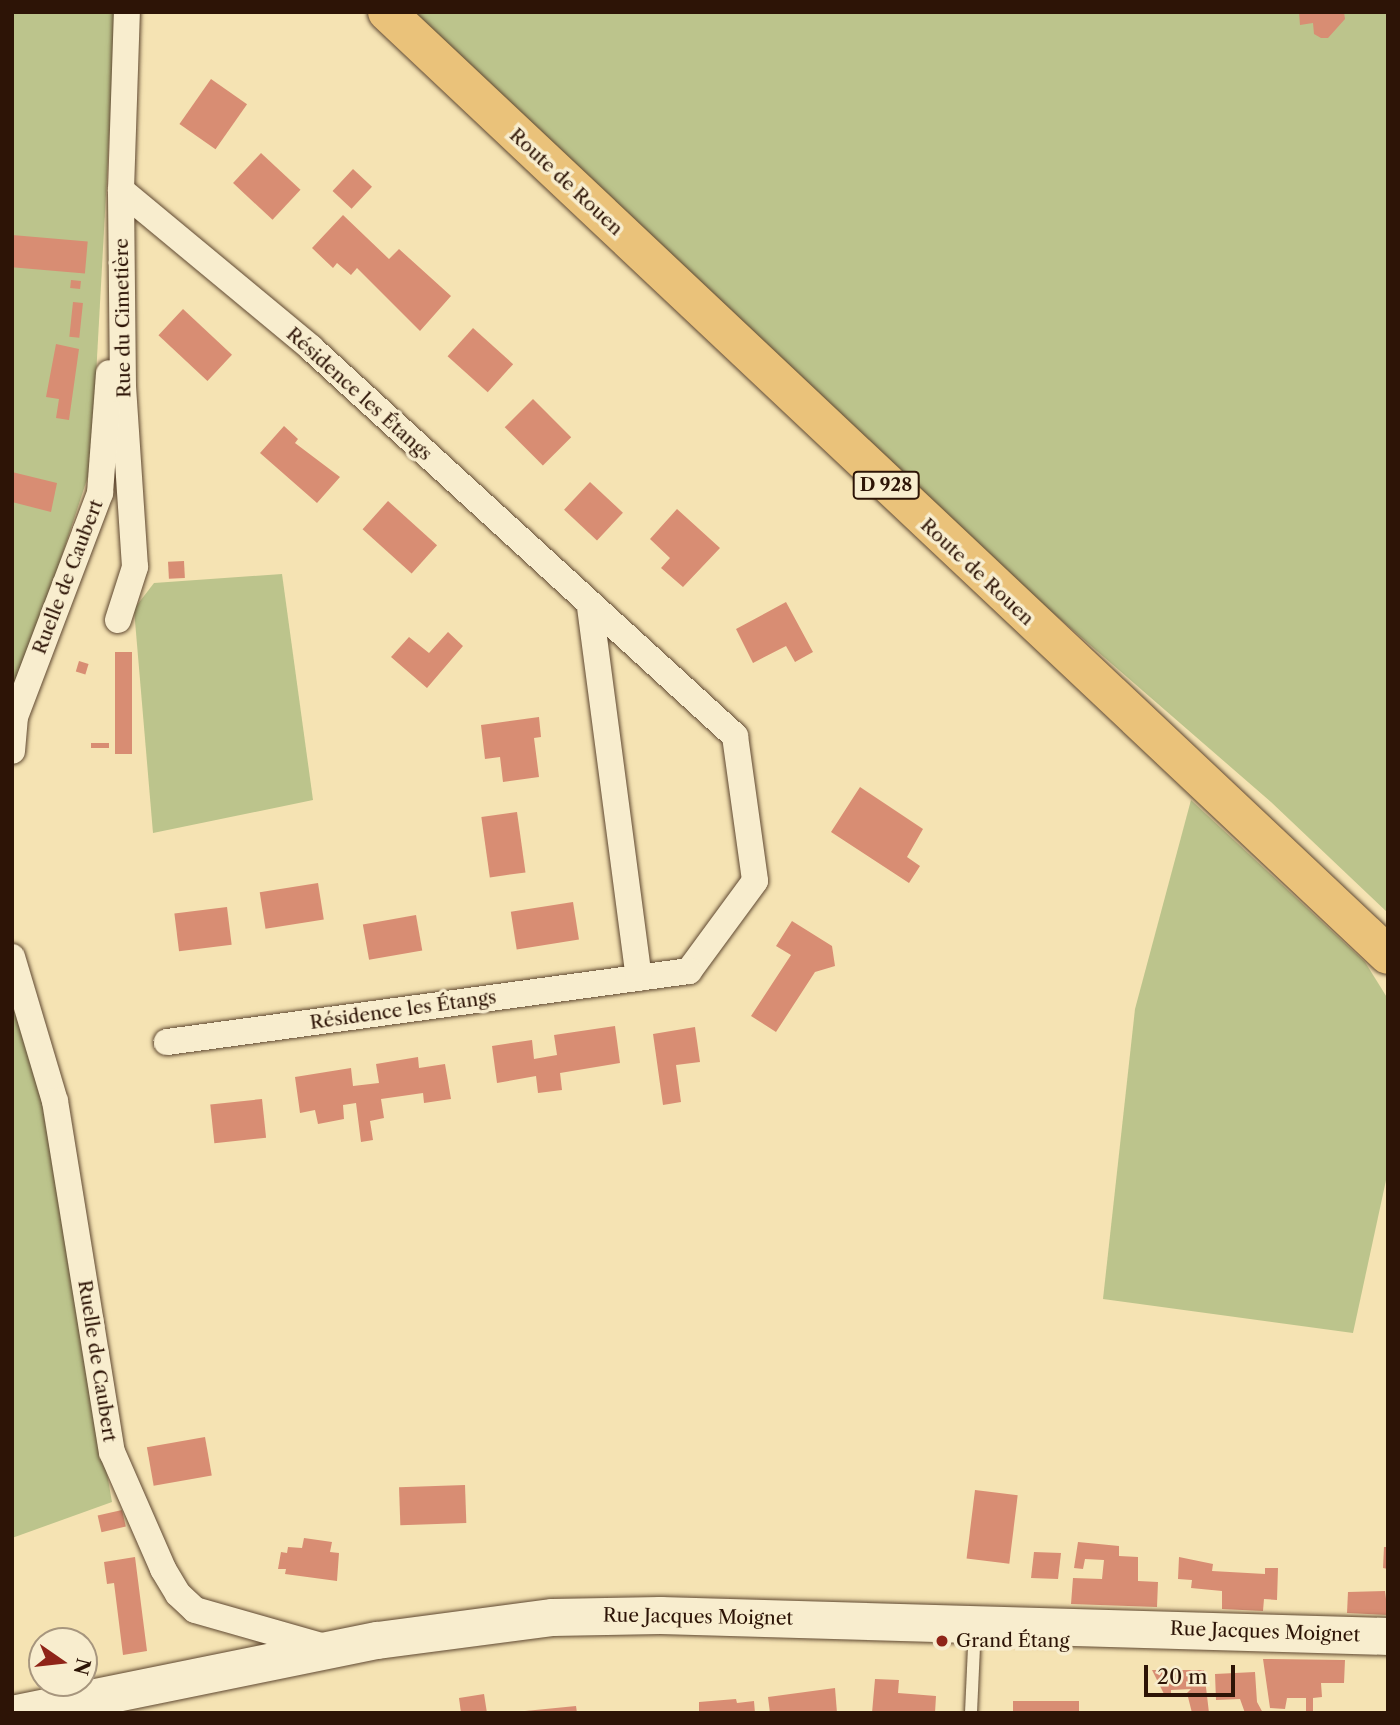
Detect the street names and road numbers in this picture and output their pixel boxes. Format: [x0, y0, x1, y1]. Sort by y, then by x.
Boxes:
street label: Route de Rouen [505, 124, 627, 240]
street label: Rue du Cimetière [110, 238, 136, 398]
street label: Résidence les Étangs [282, 323, 436, 465]
road number: D 928 [851, 471, 921, 500]
street label: Ruelle de Caubert [28, 497, 108, 657]
street label: Route de Rouen [916, 514, 1038, 630]
street label: Résidence les Étangs [308, 986, 498, 1034]
street label: Ruelle de Caubert [73, 1278, 121, 1444]
street label: Rue Jacques Moignet [603, 1604, 793, 1630]
street label: Rue Jacques Moignet [1169, 1617, 1361, 1647]

